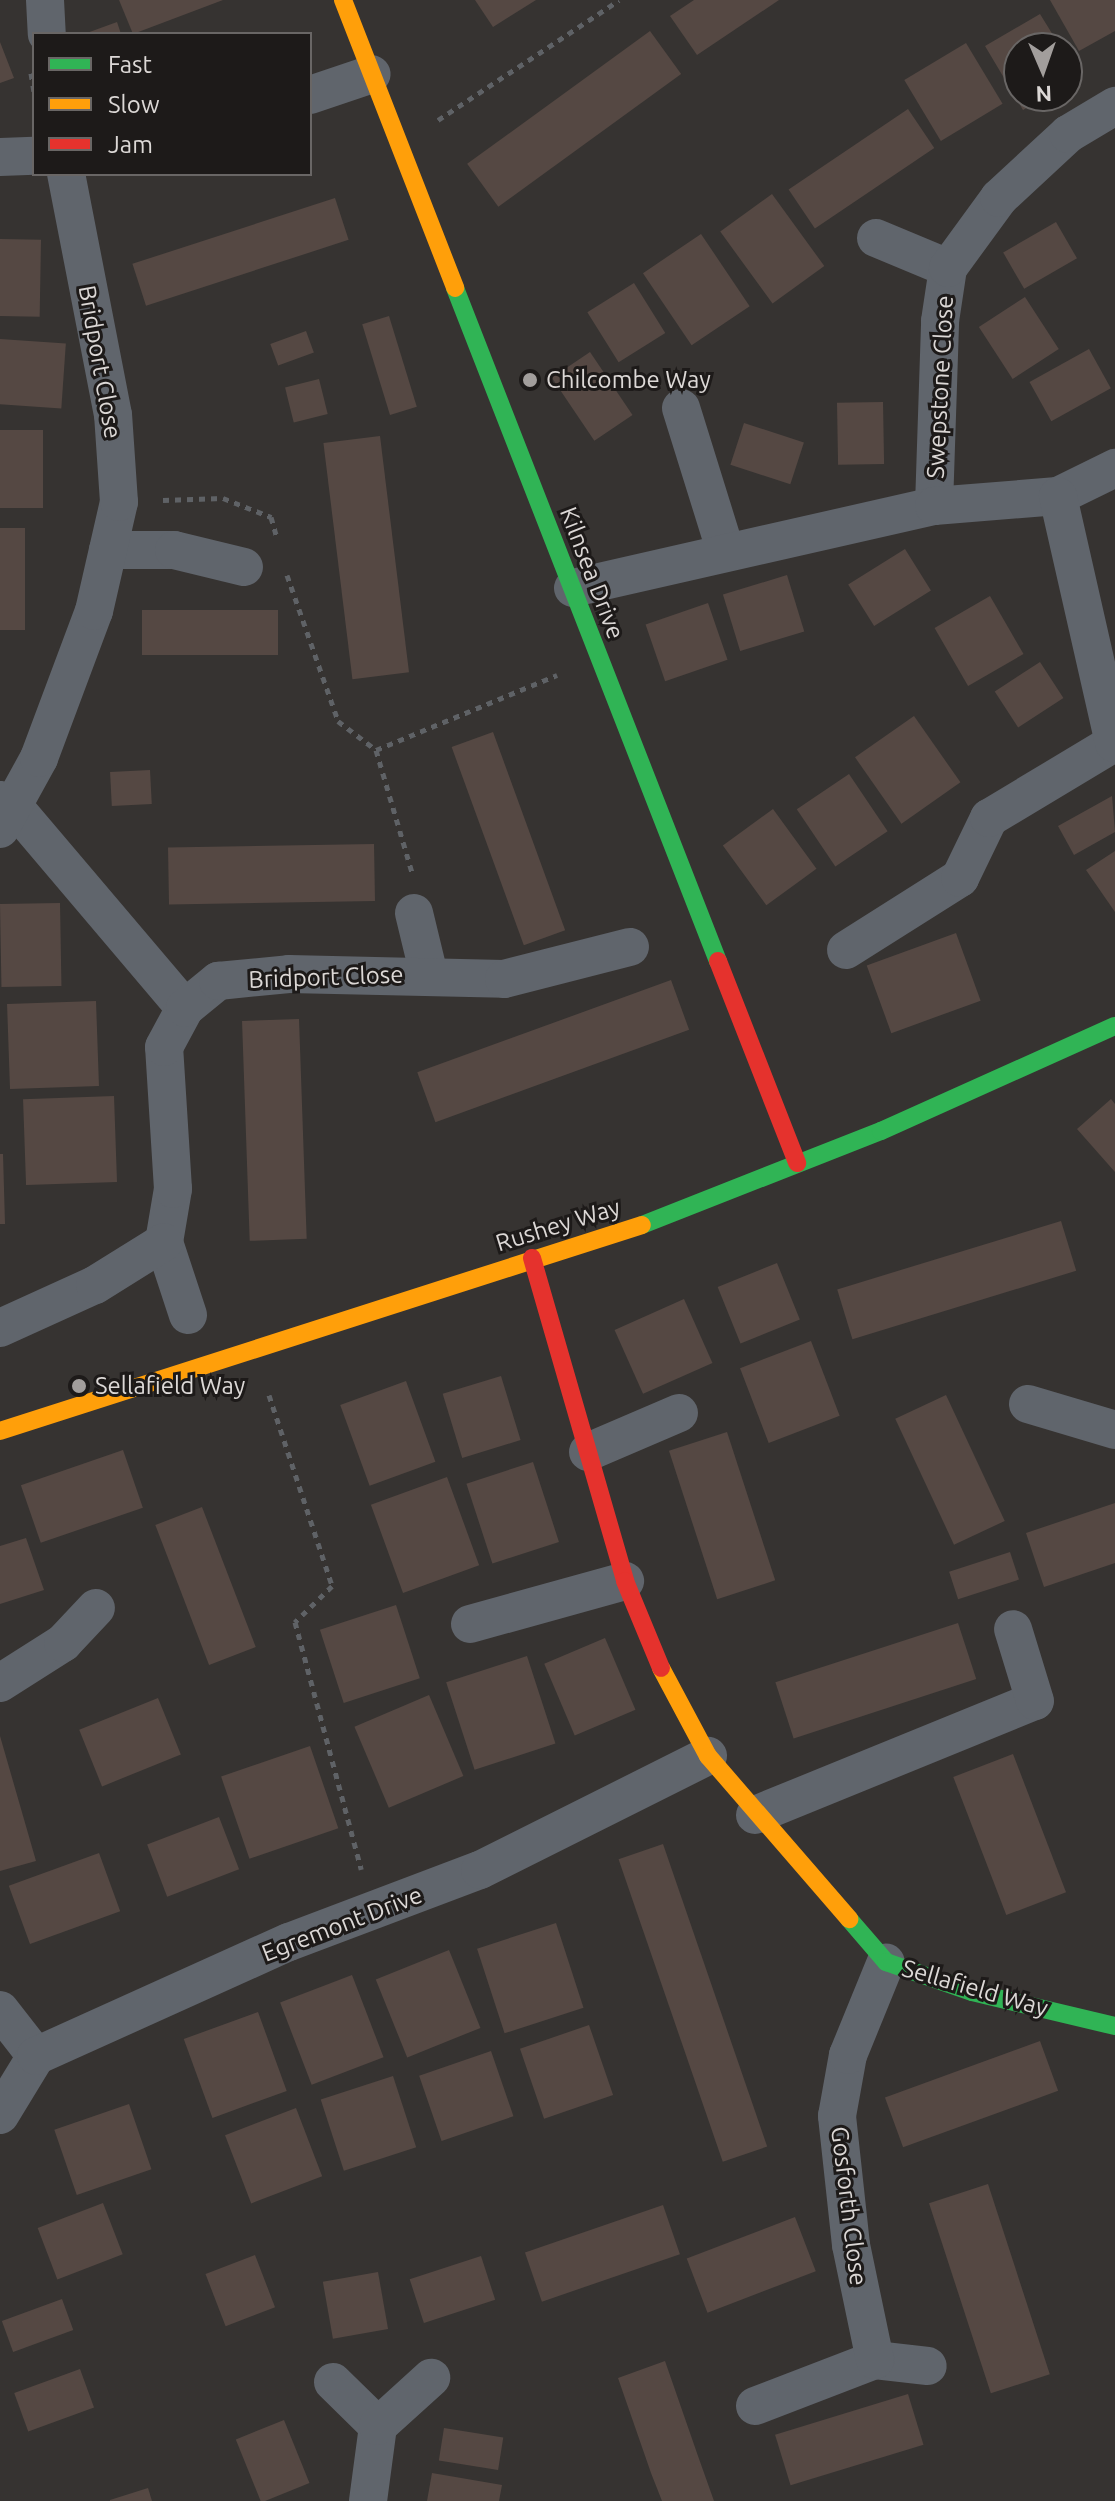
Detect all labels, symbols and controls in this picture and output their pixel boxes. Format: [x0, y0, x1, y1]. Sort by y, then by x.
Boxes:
legend [32, 32, 312, 176]
north arrow [1003, 32, 1083, 112]
text: Fast [108, 51, 152, 78]
text: N [1035, 82, 1052, 107]
text: Slow [108, 91, 160, 118]
text: Jam [108, 131, 153, 158]
street label: Bridport Close [72, 283, 128, 441]
street label: Swepstone Close [921, 295, 959, 479]
place label: Chilcombe Way [546, 366, 711, 394]
marker: Chilcombe Way [521, 371, 539, 389]
street label: Kilnsea Drive [554, 503, 630, 643]
street label: Bridport Close [248, 960, 404, 994]
street label: Rushey Way [492, 1192, 624, 1258]
place label: Sellafield Way [95, 1372, 245, 1400]
marker: Sellafield Way [70, 1377, 88, 1395]
street label: Egremont Drive [258, 1880, 426, 1968]
street label: Sellafield Way [899, 1953, 1051, 2023]
street label: Gosforth Close [825, 2125, 873, 2287]

